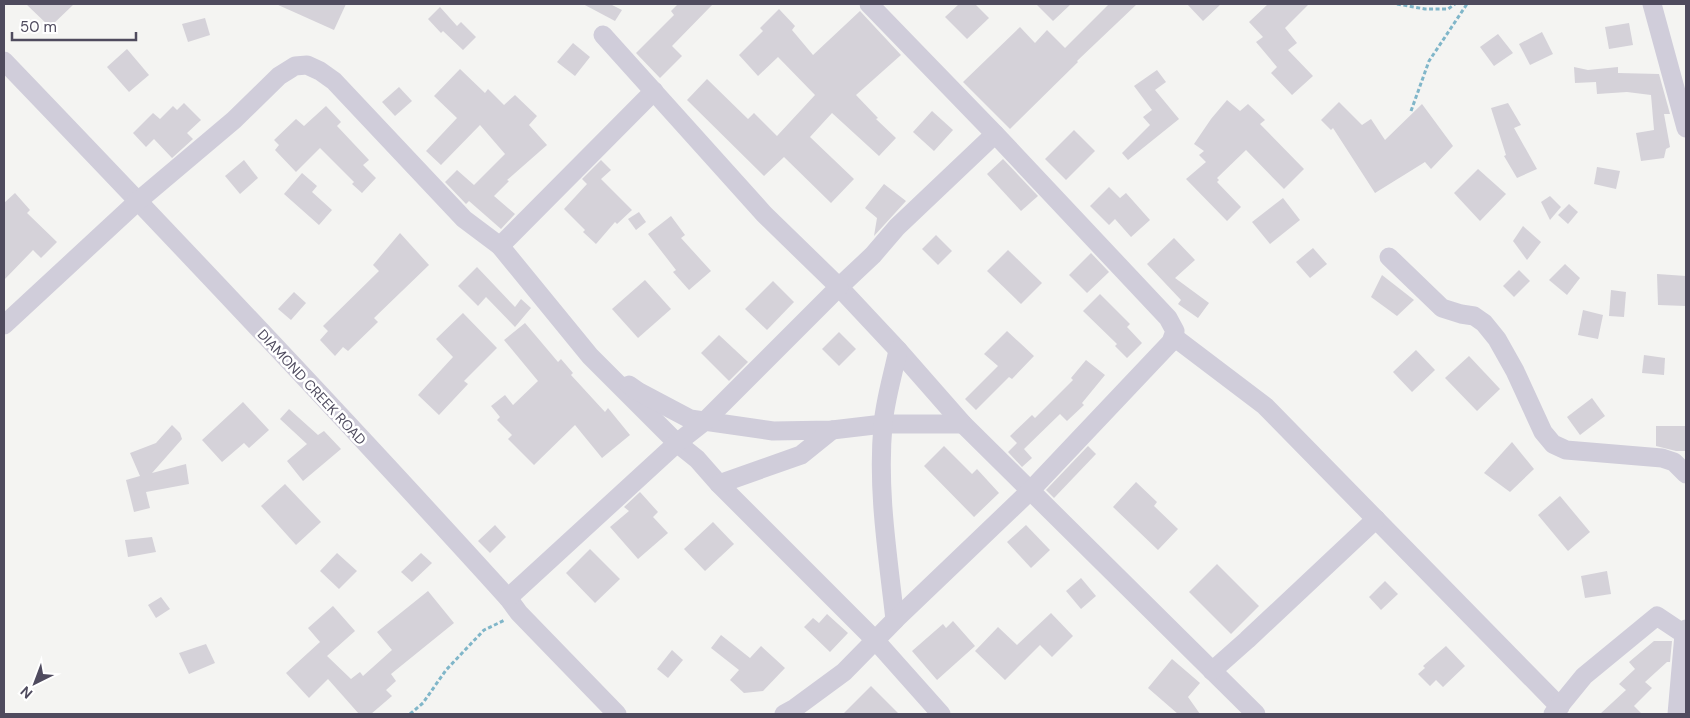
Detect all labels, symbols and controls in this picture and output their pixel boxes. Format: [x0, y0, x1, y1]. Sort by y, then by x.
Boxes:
scale bar [12, 10, 136, 42]
text: 50 m [20, 17, 57, 37]
street label: DIAMOND CREEK ROAD [254, 326, 370, 448]
north arrow [10, 658, 60, 708]
text: N [16, 683, 36, 703]

